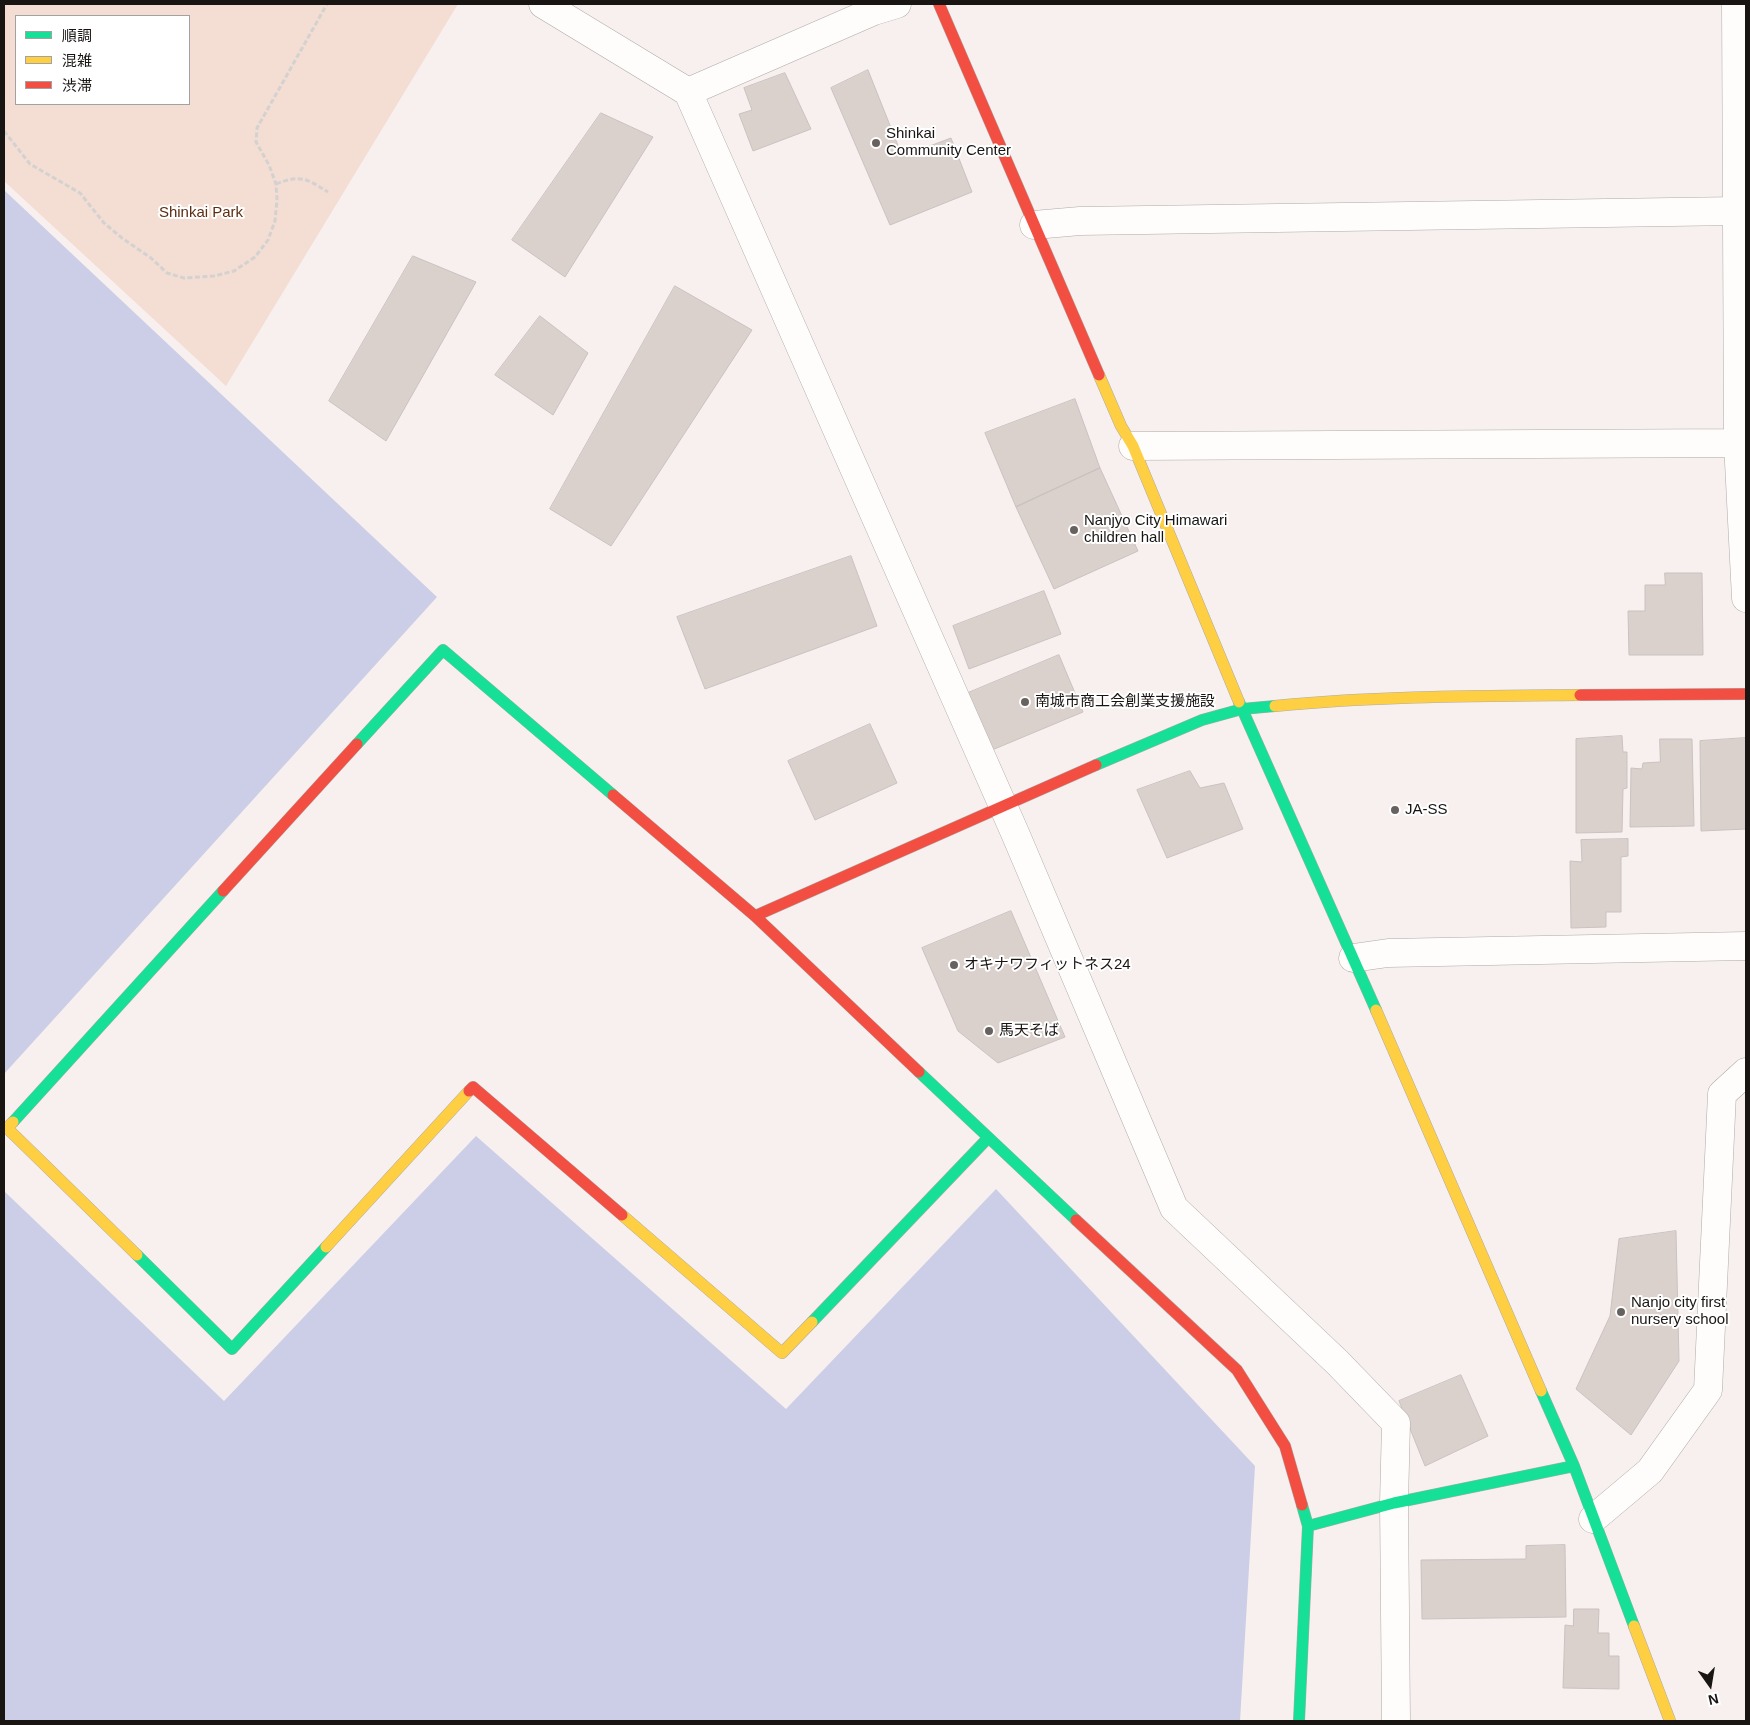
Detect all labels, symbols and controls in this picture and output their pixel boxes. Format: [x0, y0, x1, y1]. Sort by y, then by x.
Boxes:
legend [15, 15, 190, 105]
text: 順調 [62, 27, 92, 44]
text: 混雑 [62, 52, 92, 69]
text: 渋滞 [62, 77, 92, 94]
place label: Shinkai Community Center [886, 125, 1011, 160]
marker: Shinkai Community Center [870, 137, 882, 149]
park label: Shinkai Park [159, 204, 243, 222]
place label: Nanjyo City Himawari children hall [1084, 512, 1227, 547]
marker: Nanjyo City Himawari children hall [1068, 524, 1080, 536]
place label: 南城市商工会創業支援施設 [1035, 693, 1215, 711]
marker: 南城市商工会創業支援施設 [1019, 696, 1031, 708]
place label: JA-SS [1405, 801, 1448, 819]
marker: JA-SS [1389, 804, 1401, 816]
place label: オキナワフィットネス24 [964, 956, 1131, 974]
marker: オキナワフィットネス24 [948, 959, 960, 971]
place label: 馬天そば [999, 1022, 1059, 1040]
marker: 馬天そば [983, 1025, 995, 1037]
place label: Nanjo city first nursery school [1631, 1294, 1729, 1329]
marker: Nanjo city first nursery school [1615, 1306, 1627, 1318]
north arrow [1685, 1660, 1735, 1710]
text: N [1707, 1691, 1720, 1709]

